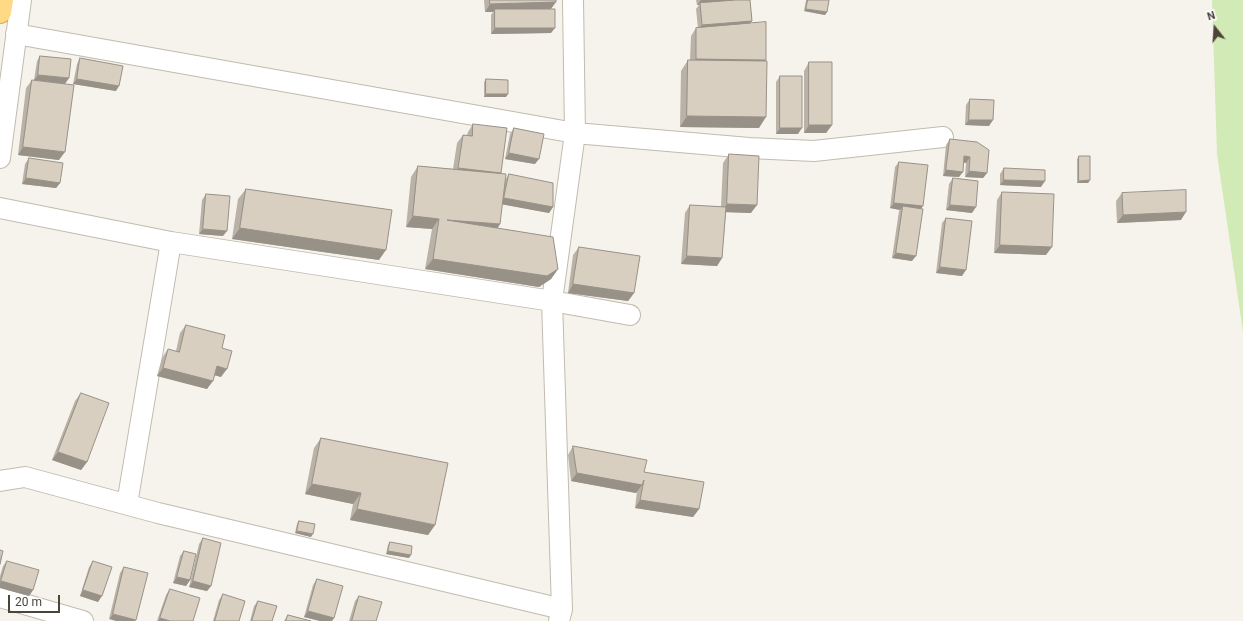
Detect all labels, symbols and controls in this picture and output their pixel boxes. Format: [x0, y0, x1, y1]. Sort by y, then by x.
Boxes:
north arrow [1195, 8, 1235, 48]
text: N [1206, 9, 1217, 23]
scale bar [10, 587, 62, 613]
text: 20 m [15, 595, 42, 609]

